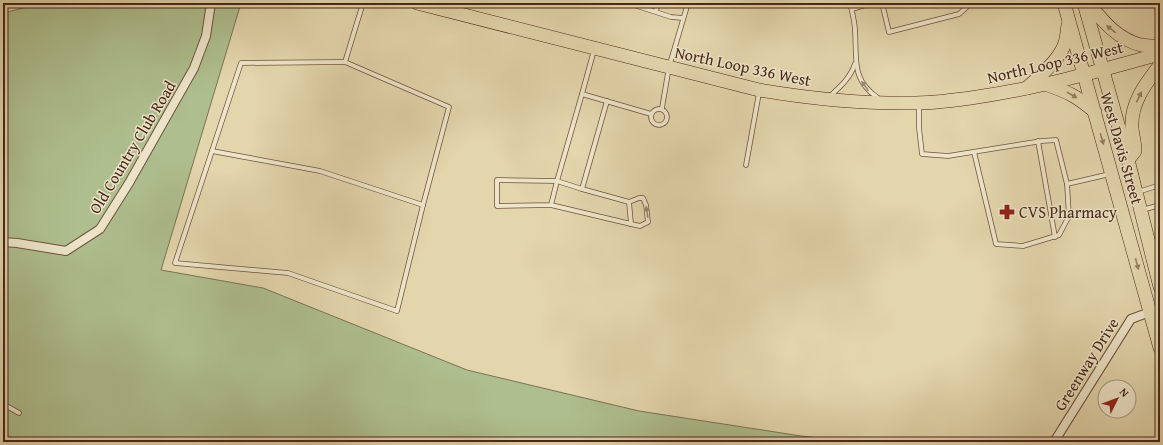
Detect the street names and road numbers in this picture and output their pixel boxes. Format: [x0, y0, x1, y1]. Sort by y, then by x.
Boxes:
street label: North Loop 336 West [985, 35, 1126, 89]
street label: North Loop 336 West [673, 40, 814, 92]
street label: Old Country Club Road [83, 75, 182, 218]
street label: West Davis Street [1094, 89, 1150, 207]
street label: Greenway Drive [1048, 313, 1124, 415]

